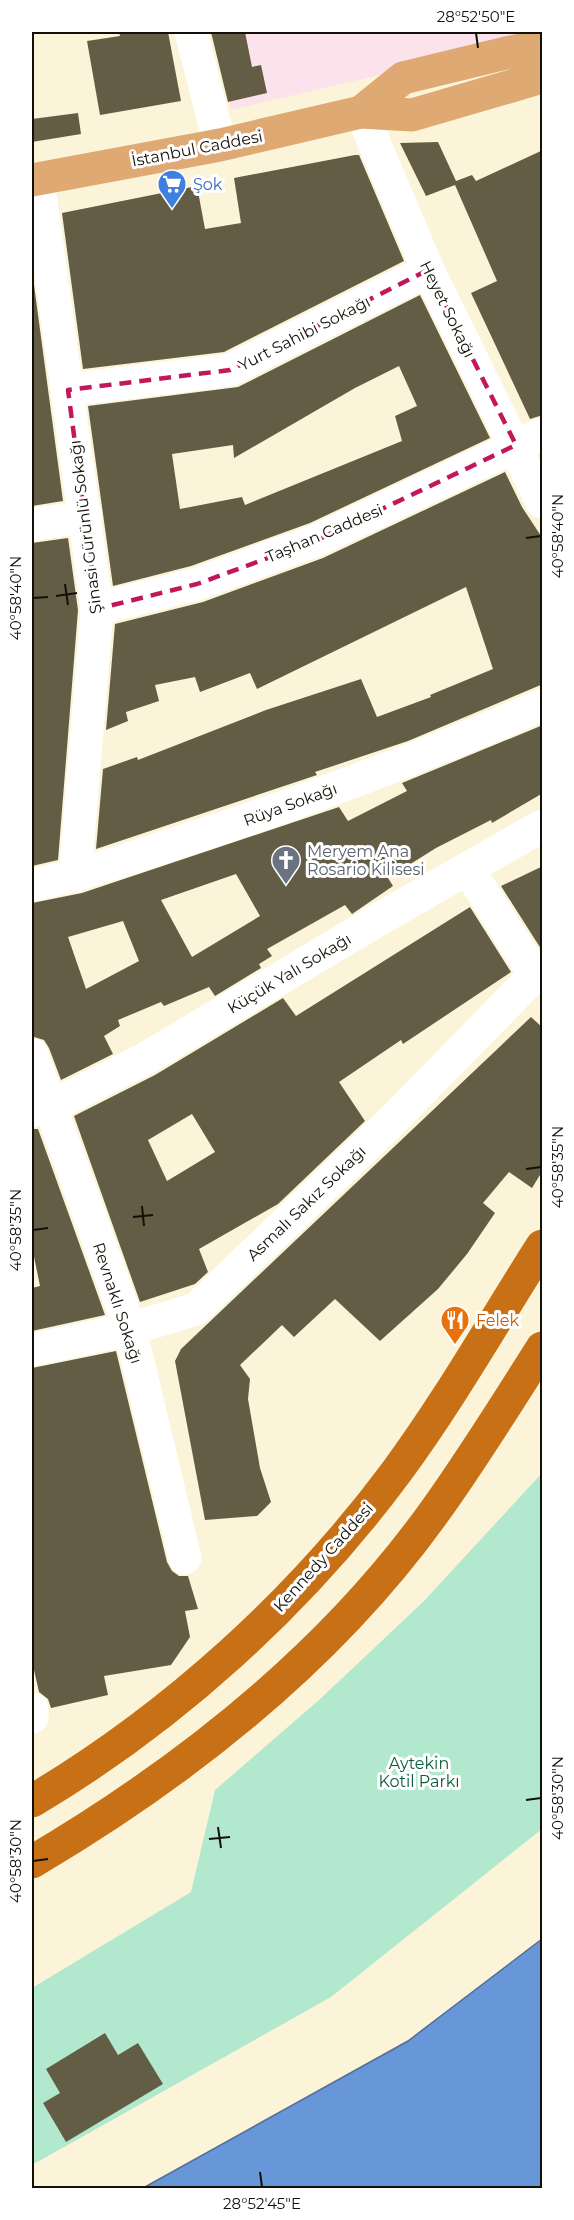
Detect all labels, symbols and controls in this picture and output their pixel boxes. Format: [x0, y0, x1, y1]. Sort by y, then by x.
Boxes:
text: 28°52'50"E [437, 7, 515, 26]
street label: İstanbul Caddesi [130, 126, 264, 171]
supermarket icon: Şok [156, 168, 188, 210]
place label: Şok [193, 175, 223, 194]
street label: Heyet Sokağı [416, 258, 479, 361]
street label: Yurt Sahibi Sokağı [235, 292, 373, 375]
street label: Şinasi Gürünlü Sokağı [65, 439, 106, 615]
text: 40°58'40"N [548, 494, 567, 578]
street label: Taşhan Caddesi [263, 500, 386, 567]
text: 40°58'40"N [6, 556, 25, 640]
street label: Rüya Sokağı [241, 779, 340, 830]
place label: Meryem Ana Rosario Kilisesi [307, 842, 425, 879]
church icon: Meryem Ana Rosario Kilisesi [270, 844, 302, 886]
street label: Küçük Yalı Sokağı [224, 929, 354, 1018]
text: 40°58'35"N [548, 1126, 567, 1208]
street label: Asmalı Sakız Sokağı [243, 1142, 370, 1265]
text: 40°58'35"N [6, 1189, 25, 1271]
street label: Revnaklı Sokağı [89, 1240, 146, 1366]
restaurant icon: Felek [439, 1304, 471, 1346]
place label: Felek [476, 1311, 519, 1330]
street label: Kennedy Caddesi [270, 1499, 377, 1616]
park label: Aytekin Kotil Parkı [378, 1754, 460, 1791]
text: 40°58'30"N [548, 1756, 567, 1840]
text: 40°58'30"N [6, 1819, 25, 1903]
text: 28°52'45"E [223, 2194, 301, 2213]

